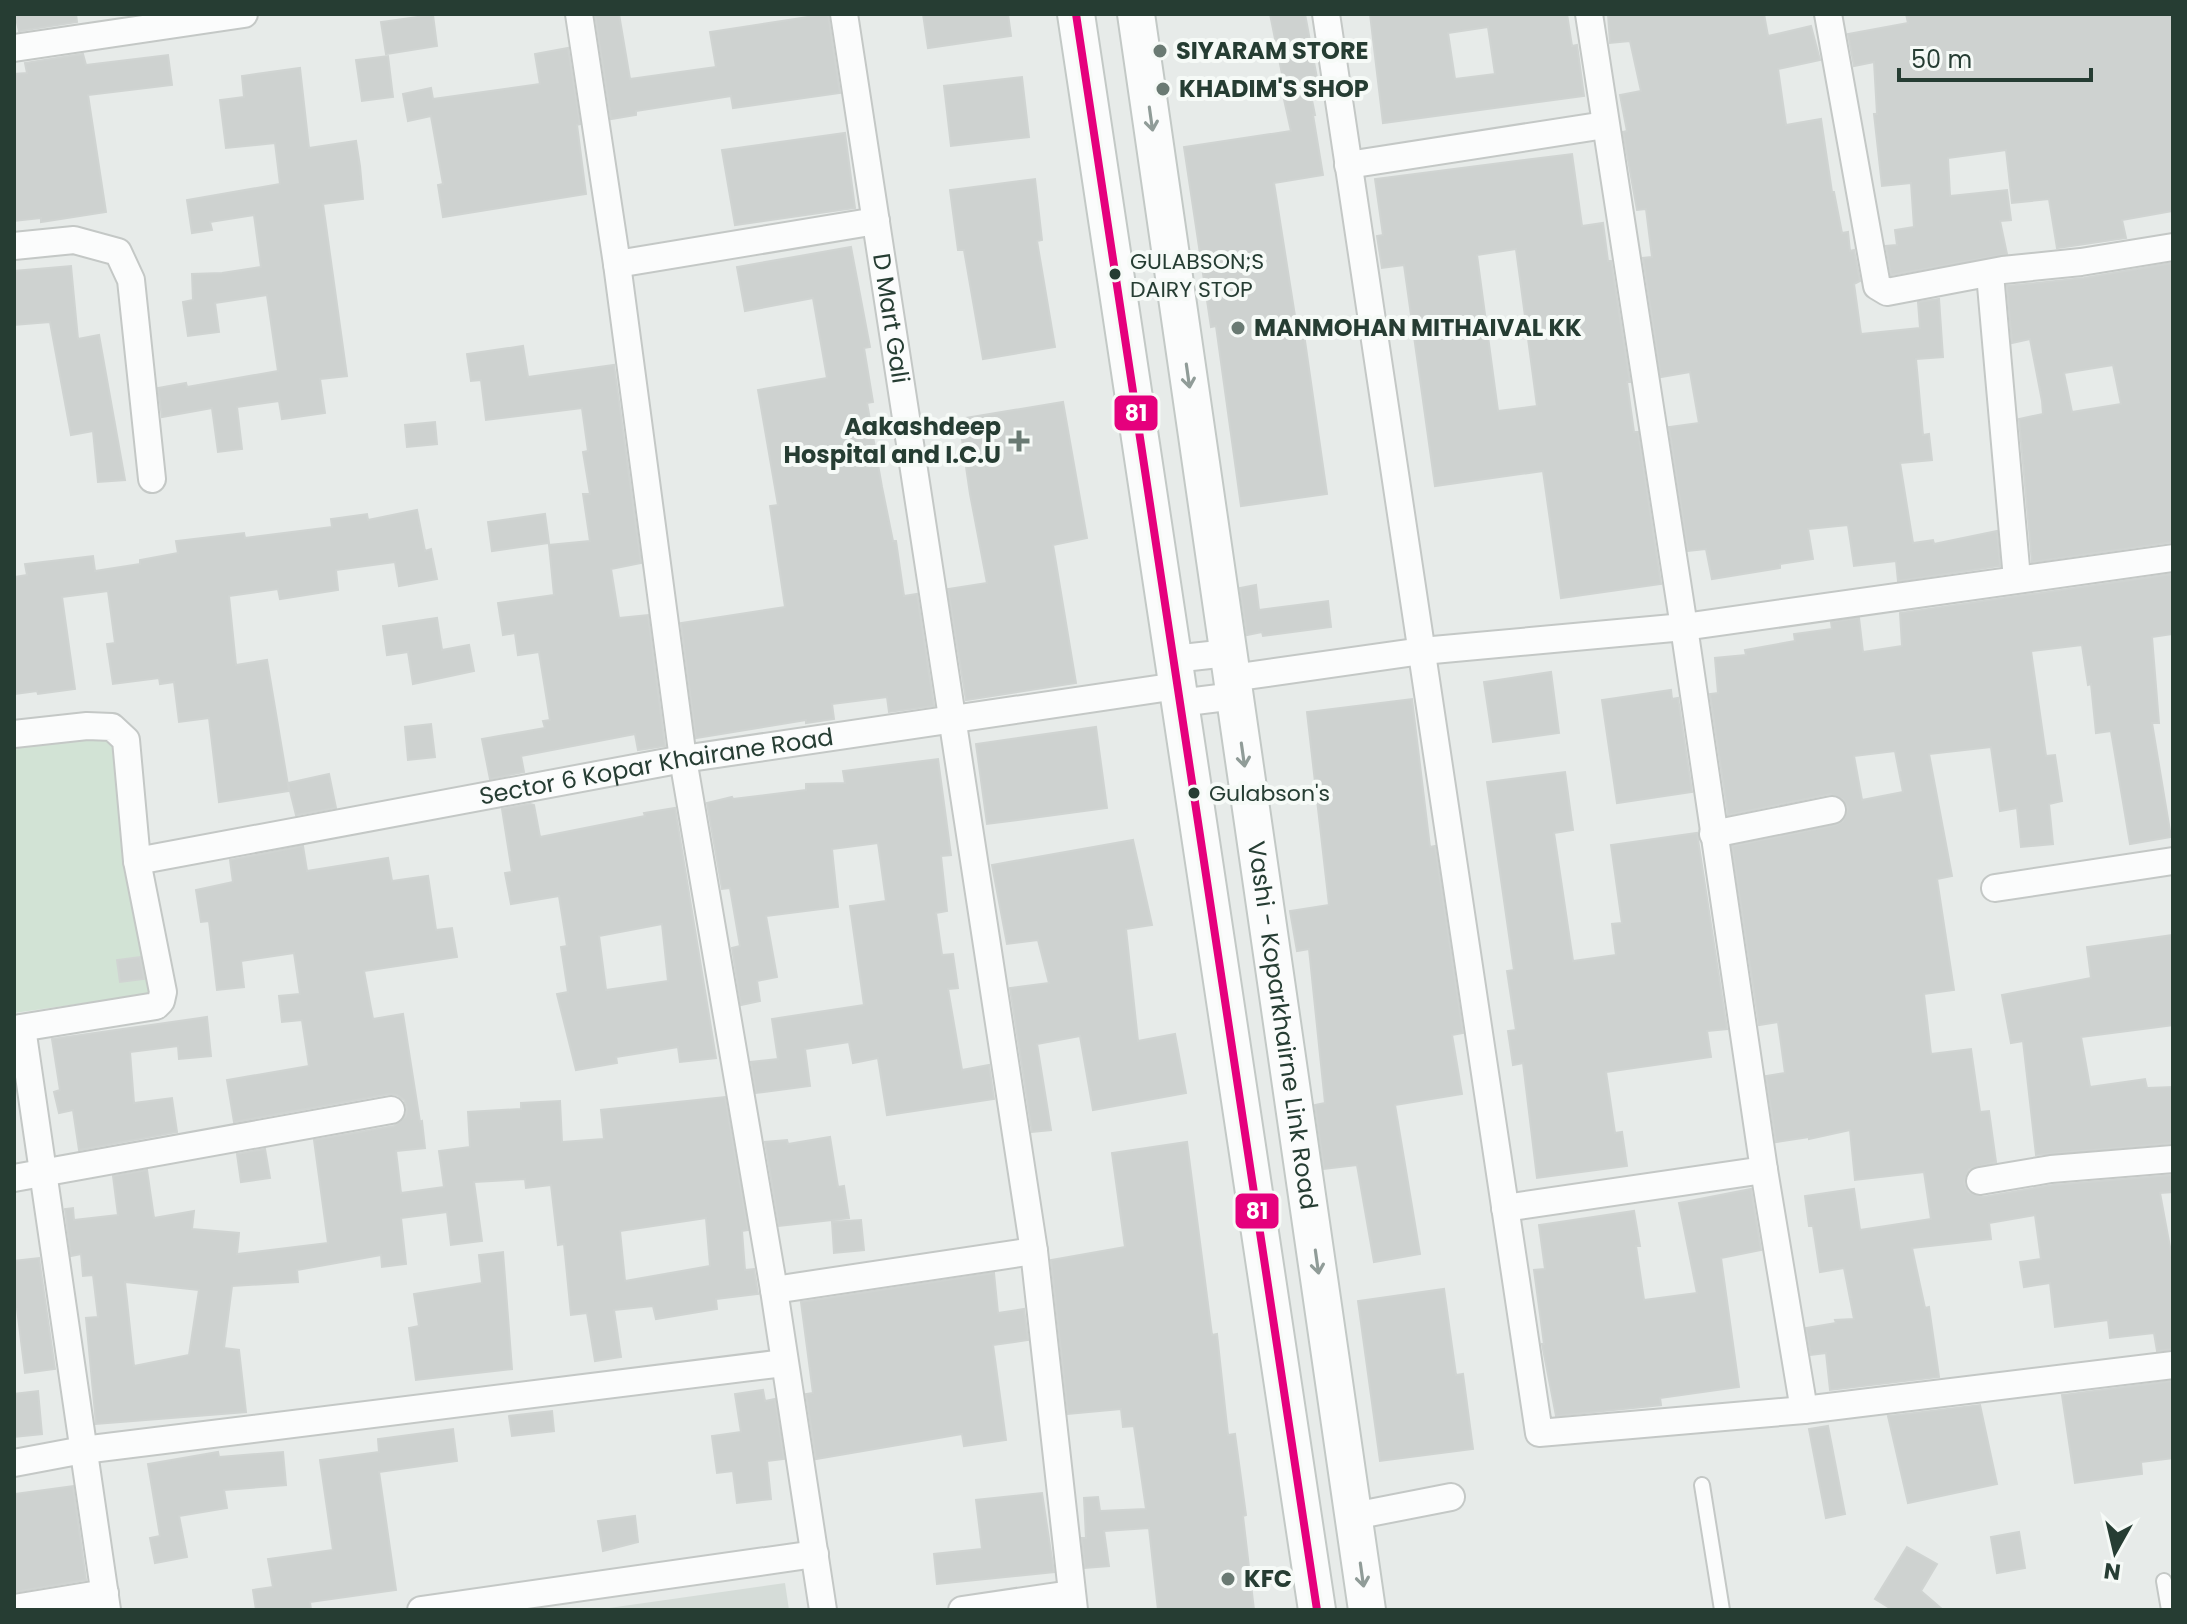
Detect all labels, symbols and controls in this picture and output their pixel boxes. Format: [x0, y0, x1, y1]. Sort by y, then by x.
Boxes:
scale bar [1899, 32, 2091, 82]
place label: SIYARAM STORE [1176, 34, 1369, 67]
marker: SIYARAM STORE [1151, 42, 1169, 60]
text: 50 m [1911, 43, 1972, 76]
place label: KHADIM'S SHOP [1179, 72, 1369, 105]
marker: KHADIM'S SHOP [1154, 80, 1172, 98]
one-way arrow [1144, 106, 1159, 131]
place label: GULABSON;S DAIRY STOP [1130, 246, 1264, 305]
street label: D Mart Gali [865, 251, 918, 386]
marker: GULABSON;S DAIRY STOP [1107, 266, 1123, 282]
place label: MANMOHAN MITHAIVAL KK [1254, 311, 1582, 344]
marker: MANMOHAN MITHAIVAL KK [1229, 319, 1247, 337]
one-way arrow [1181, 363, 1196, 388]
line badge: 81 [1113, 394, 1159, 432]
text: 81 [1125, 398, 1147, 429]
place label: Aakashdeep Hospital and I.C.U [784, 410, 1001, 471]
marker: Aakashdeep Hospital and I.C.U [1008, 430, 1030, 452]
street label: Sector 6 Kopar Khairane Road [477, 720, 836, 813]
one-way arrow [1236, 742, 1251, 768]
place label: Gulabson's [1209, 778, 1330, 809]
marker: Gulabson's [1186, 785, 1202, 801]
street label: Vashi - Koparkhairne Link Road [1240, 839, 1326, 1212]
line badge: 81 [1234, 1192, 1280, 1230]
text: 81 [1246, 1196, 1268, 1227]
one-way arrow [1310, 1249, 1325, 1274]
north arrow [2075, 1512, 2155, 1592]
text: N [2102, 1555, 2123, 1588]
place label: KFC [1244, 1562, 1292, 1595]
one-way arrow [1355, 1562, 1370, 1587]
marker: KFC [1219, 1570, 1237, 1588]

